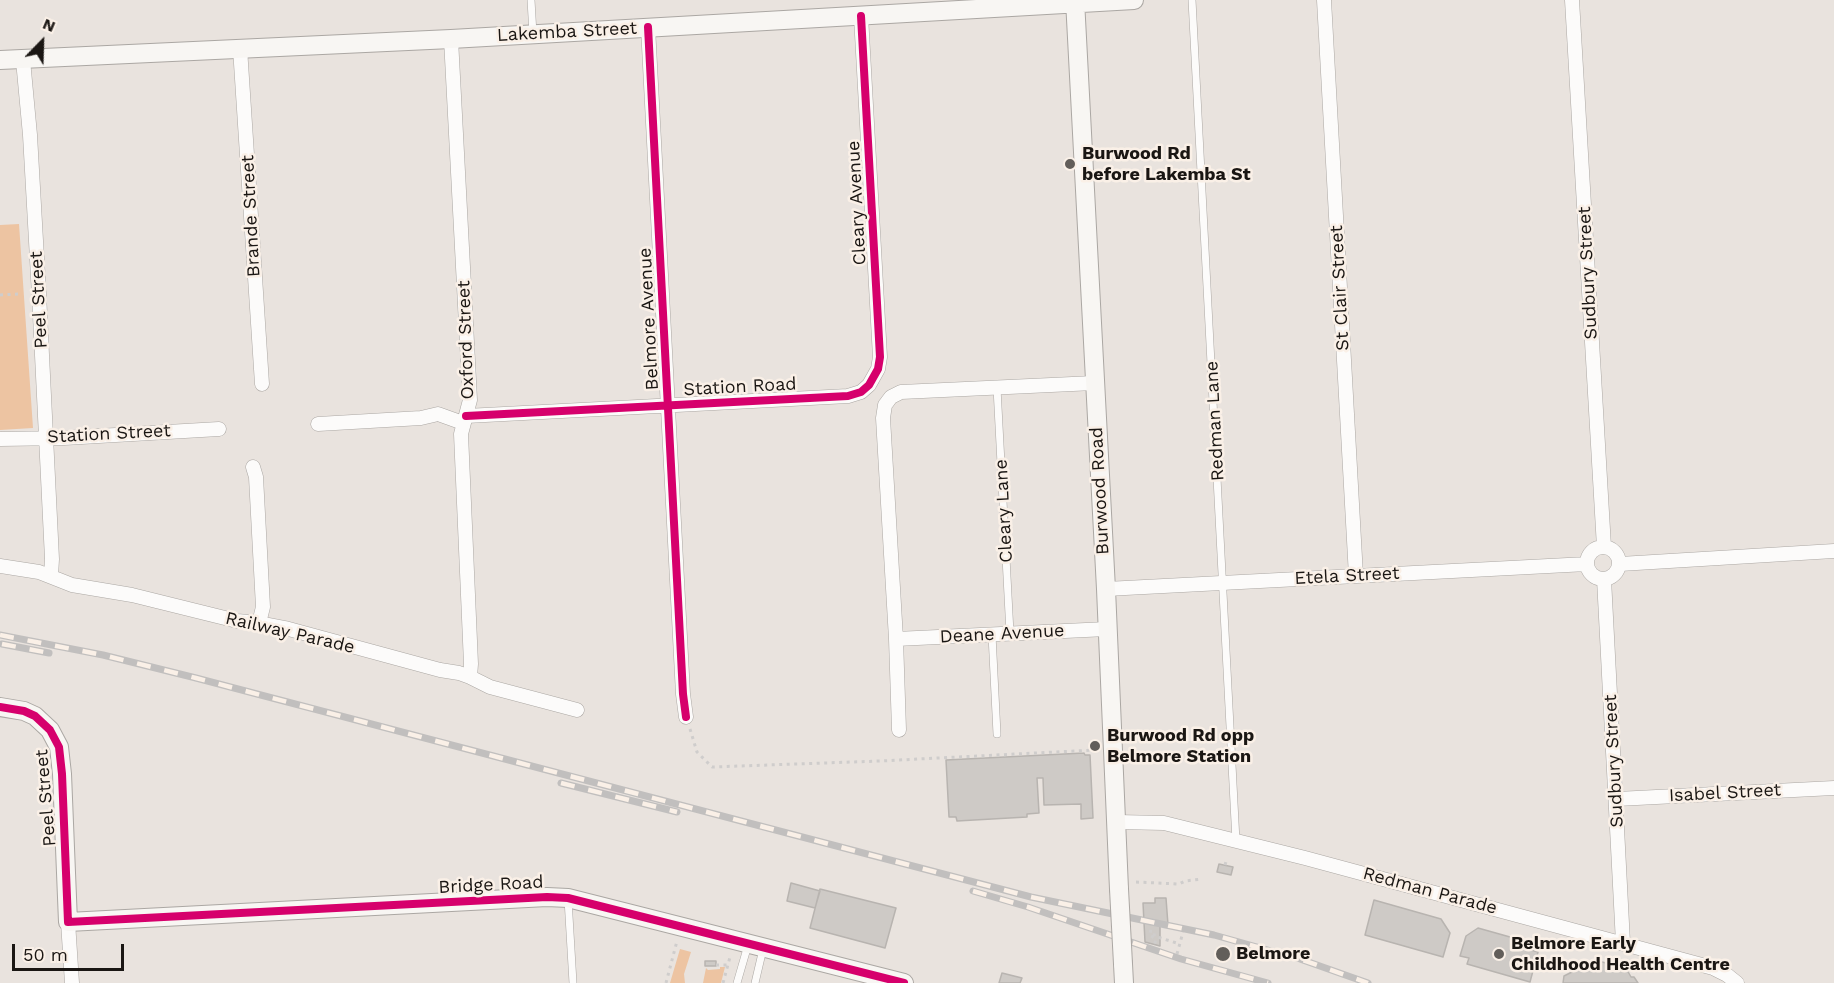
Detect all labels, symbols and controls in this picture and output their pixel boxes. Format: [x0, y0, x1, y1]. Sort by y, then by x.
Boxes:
north arrow [12, 12, 72, 72]
text: N [40, 14, 58, 36]
street label: Lakemba Street [496, 18, 638, 46]
street label: Cleary Avenue [843, 140, 871, 266]
place label: Burwood Rd before Lakemba St [1082, 143, 1251, 186]
street label: Brande Street [237, 154, 265, 278]
marker: Burwood Rd before Lakemba St [1063, 157, 1077, 171]
street label: Sudbury Street [1574, 206, 1602, 340]
street label: St Clair Street [1326, 225, 1354, 351]
street label: Belmore Avenue [634, 247, 664, 391]
street label: Peel Street [26, 251, 52, 349]
street label: Oxford Street [453, 280, 479, 400]
street label: Redman Lane [1201, 360, 1229, 482]
street label: Station Road [683, 373, 797, 401]
street label: Station Street [47, 420, 171, 448]
street label: Burwood Road [1086, 427, 1114, 555]
street label: Cleary Lane [991, 459, 1017, 563]
street label: Etela Street [1294, 562, 1400, 590]
street label: Railway Parade [223, 608, 357, 658]
street label: Deane Avenue [939, 620, 1065, 648]
street label: Sudbury Street [1600, 694, 1628, 828]
place label: Burwood Rd opp Belmore Station [1107, 725, 1254, 768]
marker: Burwood Rd opp Belmore Station [1088, 739, 1102, 753]
street label: Peel Street [31, 749, 61, 847]
street label: Isabel Street [1668, 779, 1782, 807]
street label: Redman Parade [1361, 863, 1499, 919]
street label: Bridge Road [438, 871, 544, 899]
scale bar [15, 932, 128, 970]
place label: Belmore Early Childhood Health Centre [1511, 933, 1730, 976]
place label: Belmore [1236, 943, 1310, 965]
text: 50 m [23, 944, 68, 965]
marker: Belmore [1214, 945, 1232, 963]
marker: Belmore Early Childhood Health Centre [1492, 947, 1506, 961]

